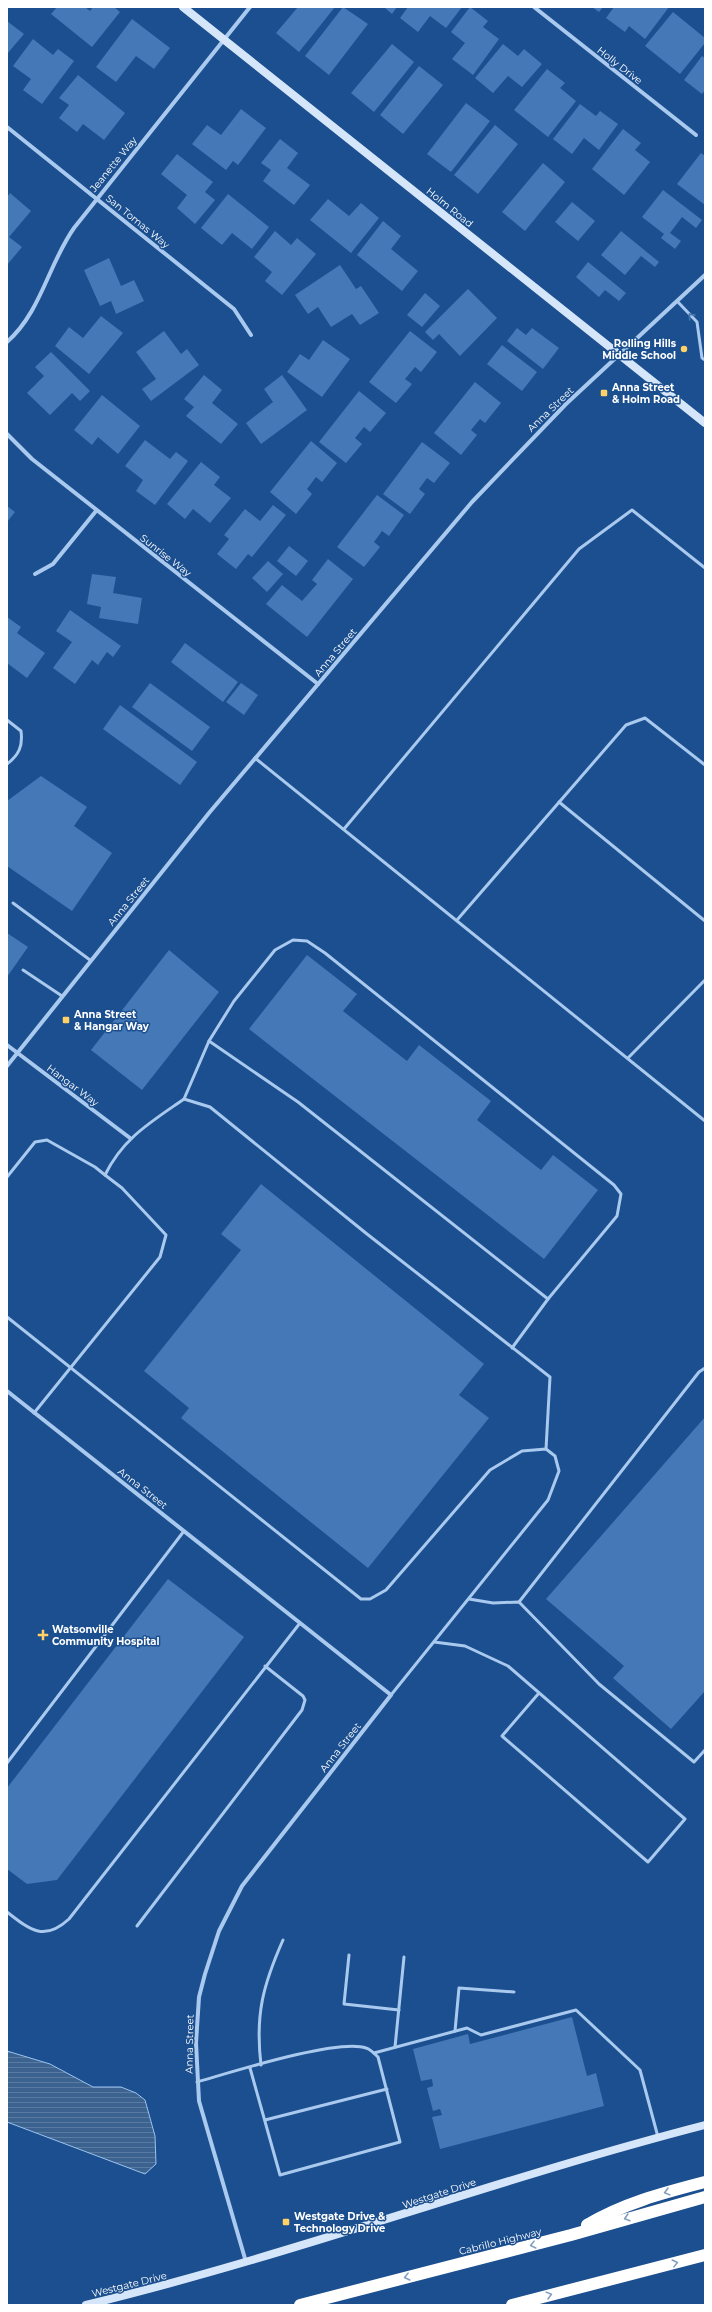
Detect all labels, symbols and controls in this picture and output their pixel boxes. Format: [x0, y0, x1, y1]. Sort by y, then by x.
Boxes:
street label: Holly Drive [594, 44, 645, 87]
street label: Jeanette Way [86, 133, 140, 196]
street label: Holm Road [424, 185, 476, 230]
street label: San Tomas Way [103, 192, 173, 252]
one-way arrow [689, 313, 696, 320]
place label: Rolling Hills Middle School [602, 337, 677, 362]
marker: Rolling Hills Middle School [679, 344, 689, 354]
place label: Anna Street & Holm Road [611, 381, 680, 406]
street label: Anna Street [524, 384, 576, 435]
marker: Anna Street & Holm Road [599, 388, 609, 398]
street label: Sunrise Way [137, 531, 194, 580]
street label: Anna Street [311, 625, 359, 679]
street label: Anna Street [105, 874, 152, 929]
place label: Anna Street & Hangar Way [73, 1008, 150, 1033]
marker: Anna Street & Hangar Way [61, 1015, 71, 1025]
street label: Hangar Way [44, 1062, 102, 1110]
street label: Anna Street [115, 1465, 170, 1512]
place label: Watsonville Community Hospital [52, 1623, 160, 1648]
marker: Watsonville Community Hospital [37, 1629, 49, 1641]
street label: Anna Street [317, 1720, 364, 1775]
street label: Anna Street [182, 2014, 197, 2074]
street label: Westgate Drive [401, 2175, 478, 2212]
one-way arrow [664, 2188, 671, 2196]
place label: Westgate Drive & Technology Drive [294, 2210, 386, 2235]
one-way arrow [624, 2213, 631, 2222]
marker: Westgate Drive & Technology Drive [281, 2217, 291, 2227]
street label: Cabrillo Highway [457, 2225, 543, 2258]
one-way arrow [530, 2240, 537, 2249]
one-way arrow [672, 2259, 679, 2267]
street label: Westgate Drive [90, 2269, 168, 2300]
one-way arrow [404, 2273, 410, 2281]
one-way arrow [546, 2291, 553, 2300]

